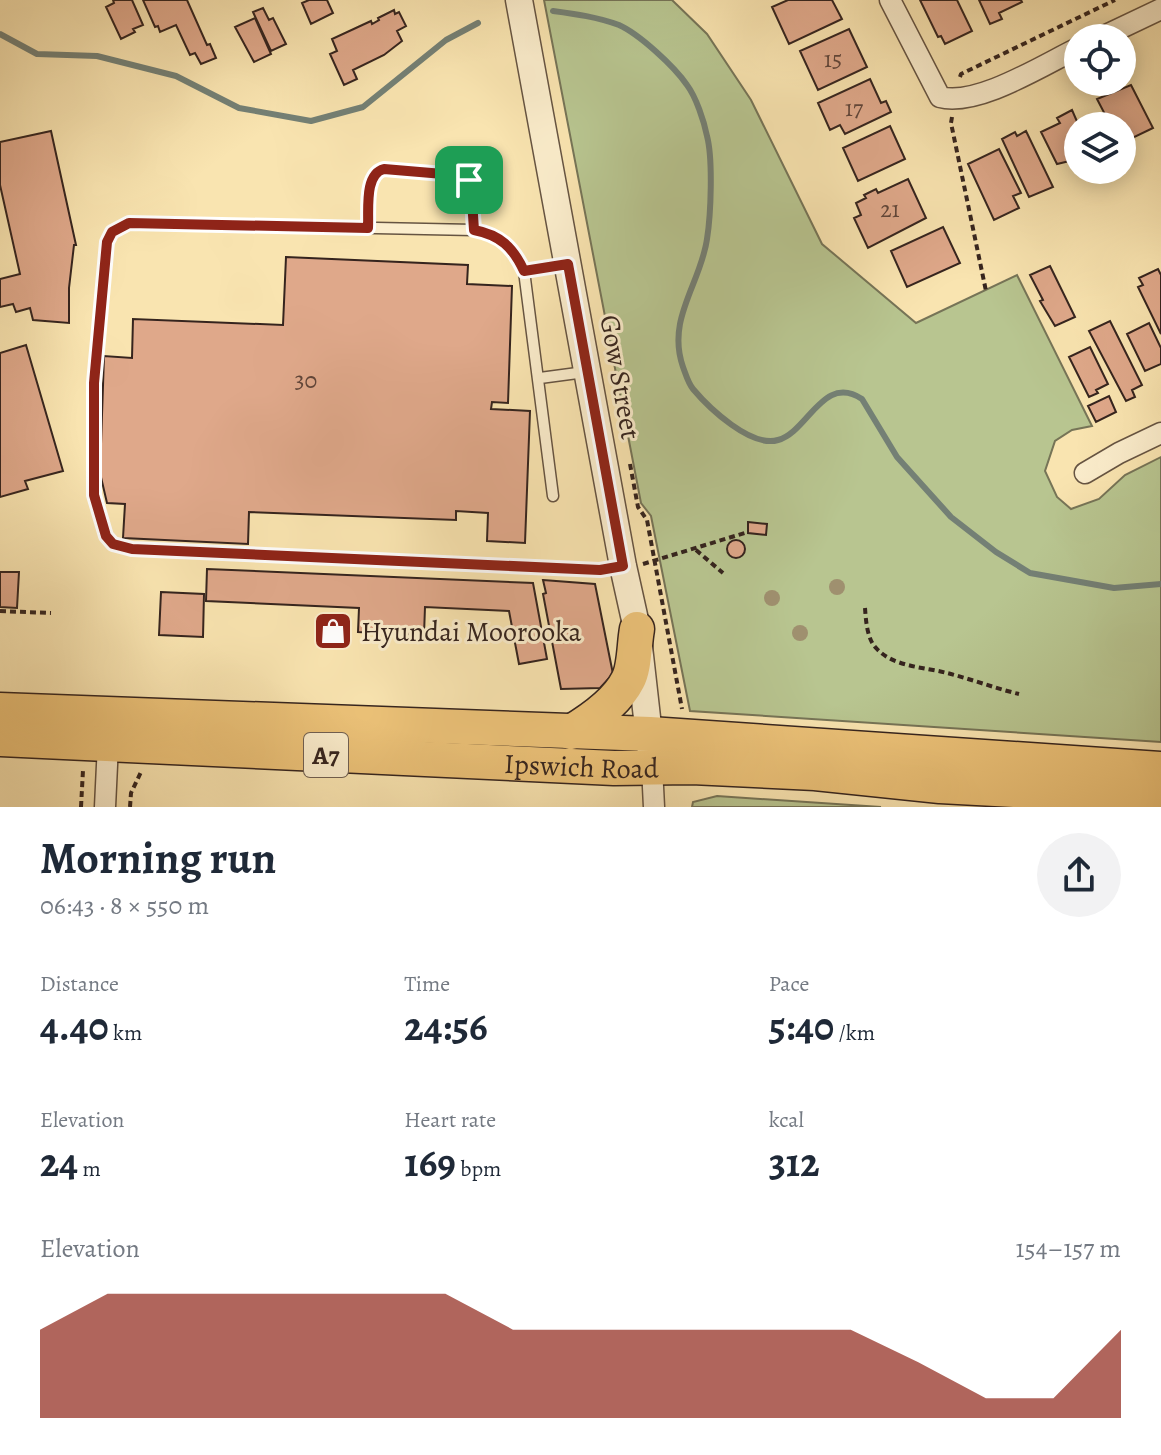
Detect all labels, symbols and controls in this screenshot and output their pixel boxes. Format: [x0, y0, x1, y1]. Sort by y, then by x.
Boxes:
map controls [1064, 24, 1136, 184]
button: locate [1064, 24, 1136, 96]
house number: 15 [824, 43, 842, 75]
house number: 17 [845, 92, 864, 124]
button: layers [1064, 112, 1136, 184]
pin [435, 146, 503, 214]
icon: arrive [447, 158, 491, 202]
house number: 21 [880, 193, 900, 225]
street label: Gow Street [590, 312, 650, 442]
house number: 30 [295, 364, 317, 396]
shop icon: Hyundai Moorooka [312, 610, 354, 652]
place label: Hyundai Moorooka [361, 613, 582, 651]
road number: A7 [304, 733, 348, 777]
street label: Ipswich Road [503, 745, 660, 788]
text: Morning run [40, 828, 276, 888]
button: share [1037, 833, 1121, 917]
text: 06:43 · 8 × 550 m [40, 888, 209, 923]
text: Distance [40, 969, 119, 999]
text: Time [404, 969, 450, 999]
text: Pace [769, 969, 809, 999]
text: 4.40 [40, 999, 109, 1054]
text: 24:56 [404, 999, 488, 1054]
text: 5:40 [769, 999, 834, 1054]
text: km [109, 1018, 142, 1048]
text: /km [834, 1018, 875, 1048]
text: Elevation [40, 1105, 124, 1135]
text: Heart rate [404, 1105, 496, 1135]
text: kcal [769, 1105, 804, 1135]
text: 24 [40, 1135, 78, 1190]
text: 169 [404, 1135, 456, 1190]
text: 312 [769, 1135, 820, 1190]
text: m [78, 1154, 101, 1184]
text: bpm [456, 1154, 501, 1184]
text: Elevation [40, 1231, 140, 1266]
text: 154–157 m [1016, 1231, 1121, 1266]

